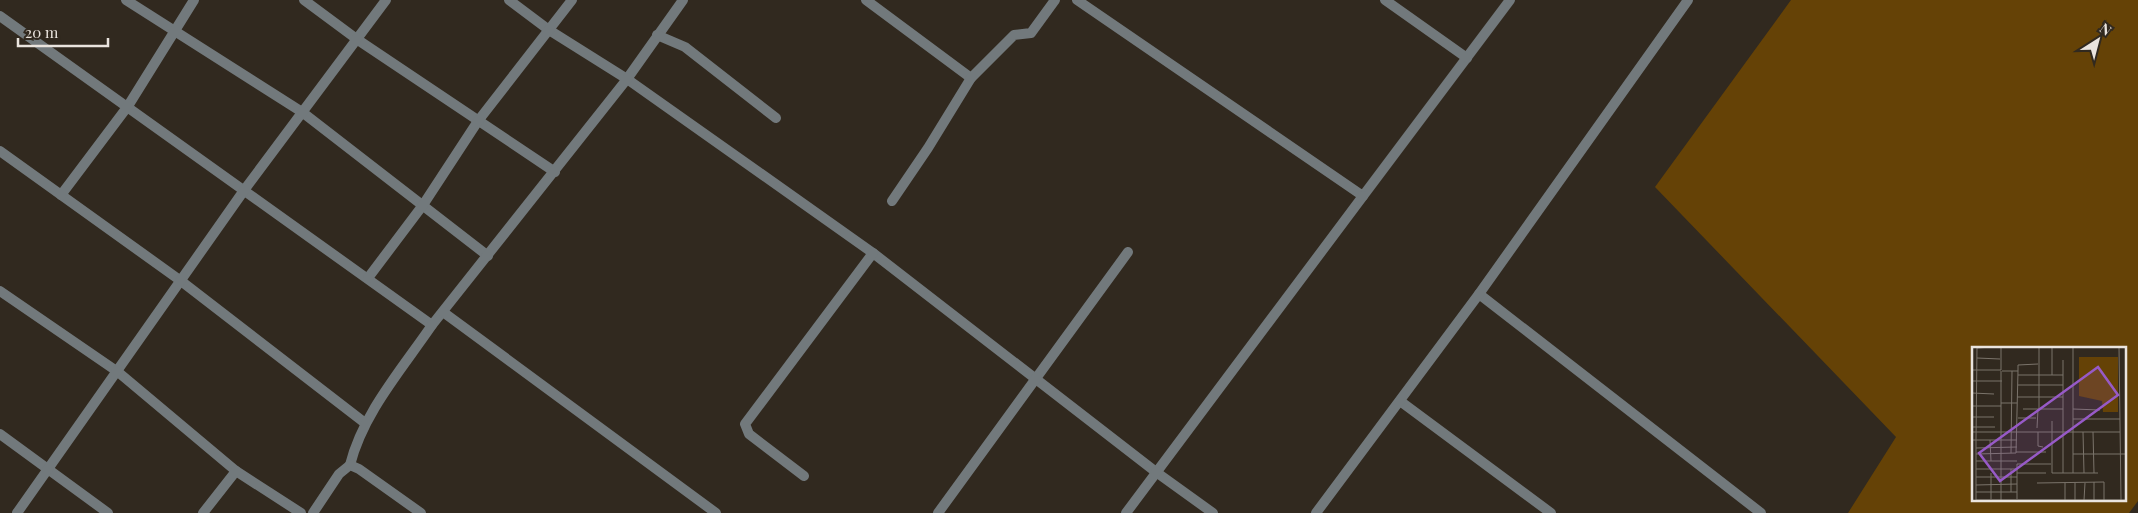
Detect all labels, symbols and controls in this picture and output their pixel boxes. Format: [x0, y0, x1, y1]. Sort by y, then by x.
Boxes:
scale bar [18, 15, 108, 47]
north arrow [2073, 15, 2123, 65]
text: N [2096, 18, 2116, 40]
text: 20 m [25, 22, 59, 42]
inset map [1972, 347, 2126, 500]

